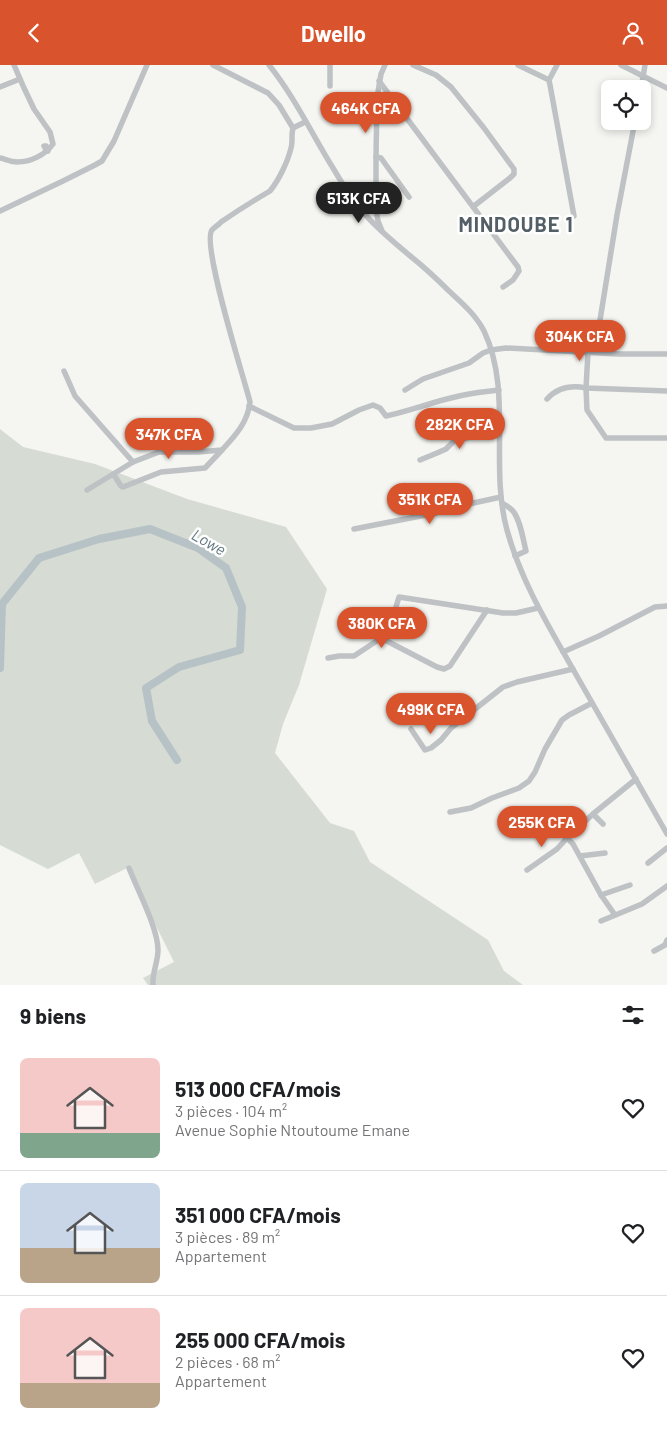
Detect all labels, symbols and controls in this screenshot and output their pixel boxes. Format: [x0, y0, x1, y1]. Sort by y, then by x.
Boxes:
icon: back [20, 19, 48, 47]
icon: person [619, 19, 647, 47]
text: Dwello [301, 20, 366, 46]
map controls [601, 80, 651, 130]
button: locate [601, 80, 651, 130]
pin: 464K CFA [314, 92, 418, 134]
text: 464K CFA [331, 98, 401, 117]
pin: 513K CFA [307, 181, 411, 224]
text: 513K CFA [327, 188, 391, 207]
district label: MINDOUBE 1 [458, 212, 574, 236]
pin: 304K CFA [528, 319, 632, 362]
text: 304K CFA [546, 326, 614, 345]
pin: 282K CFA [408, 407, 512, 450]
text: 282K CFA [426, 414, 494, 433]
pin: 347K CFA [117, 417, 221, 460]
text: 347K CFA [136, 424, 202, 443]
pin: 351K CFA [378, 483, 482, 525]
text: 351K CFA [398, 489, 462, 508]
water label: Lowe [189, 524, 230, 559]
pin: 380K CFA [330, 607, 434, 649]
text: 380K CFA [348, 613, 416, 632]
pin: 499K CFA [379, 693, 483, 735]
text: 499K CFA [397, 699, 465, 718]
pin: 255K CFA [490, 805, 594, 848]
text: 255K CFA [508, 812, 576, 831]
icon: filters [619, 1001, 647, 1029]
text: 9 biens [20, 1003, 86, 1028]
text: 513 000 CFA/mois [175, 1076, 341, 1101]
icon: home [60, 1078, 120, 1138]
icon: heart [619, 1094, 647, 1122]
text: 3 pièces · 104 m² [175, 1101, 287, 1120]
text: Avenue Sophie Ntoutoume Emane [175, 1120, 410, 1139]
text: 351 000 CFA/mois [175, 1202, 341, 1227]
icon: home [60, 1203, 120, 1263]
icon: heart [619, 1219, 647, 1247]
text: 3 pièces · 89 m² [175, 1227, 280, 1246]
text: Appartement [175, 1246, 267, 1265]
text: 255 000 CFA/mois [175, 1327, 345, 1352]
icon: home [60, 1328, 120, 1388]
icon: heart [619, 1344, 647, 1372]
text: 2 pièces · 68 m² [175, 1352, 281, 1371]
text: Appartement [175, 1371, 267, 1390]

